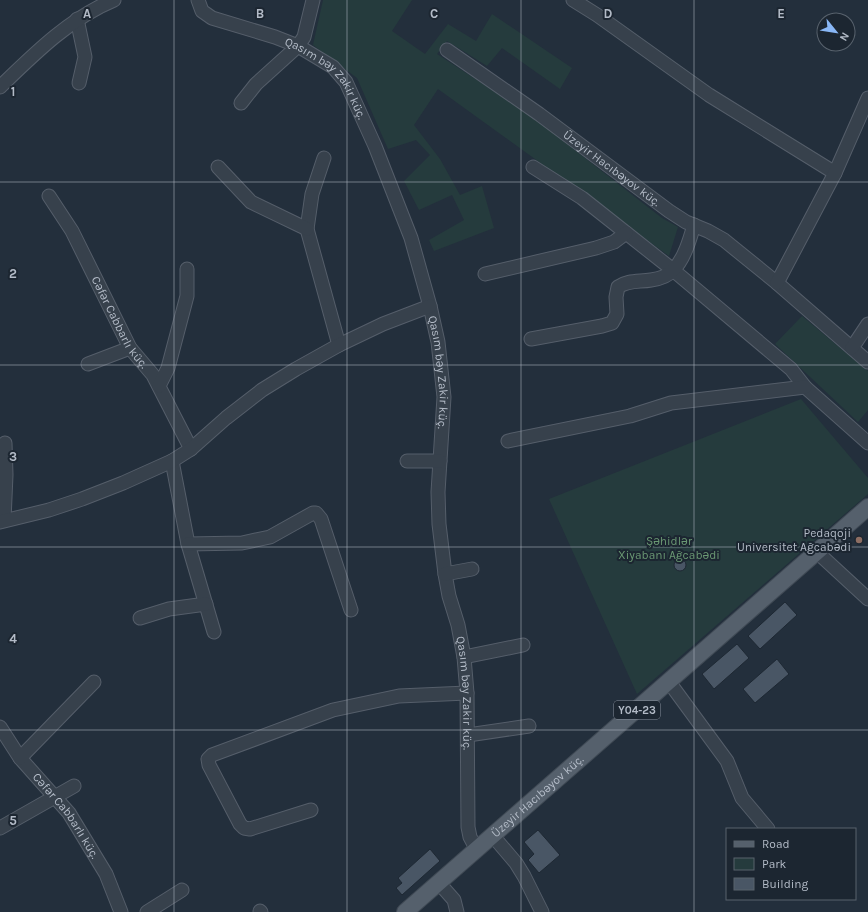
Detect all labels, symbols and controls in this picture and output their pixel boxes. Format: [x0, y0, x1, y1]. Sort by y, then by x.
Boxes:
text: A [83, 6, 91, 21]
text: B [256, 6, 264, 21]
text: C [430, 6, 438, 21]
text: D [604, 6, 613, 21]
text: E [777, 6, 785, 21]
north arrow [816, 12, 856, 52]
text: N [837, 30, 852, 43]
street label: Qasım bəy Zakir küç. [283, 35, 369, 121]
text: 1 [11, 84, 15, 99]
street label: Üzeyir Hacıbəyov küç. [560, 128, 663, 209]
text: 2 [9, 266, 17, 281]
street label: Cəfər Cabbarlı küç. [89, 274, 151, 371]
street label: Qasım bəy Zakir küç. [425, 314, 451, 430]
text: 3 [9, 449, 17, 464]
place label: Pedaqoji Universitet Ağcabədi [737, 526, 851, 554]
park label: Şəhidlər Xiyabanı Ağcabədi [618, 534, 720, 562]
marker: Pedaqoji Universitet Ağcabədi [854, 535, 864, 545]
text: 4 [9, 631, 17, 646]
street label: Qasım bəy Zakir küç. [453, 635, 474, 750]
road number: Y04-23 [614, 701, 660, 719]
street label: Üzeyir Hacıbəyov küç. [489, 752, 586, 840]
street label: Cəfər Cabbarlı küç. [30, 770, 102, 861]
text: 5 [9, 813, 17, 828]
legend [726, 828, 856, 900]
text: Road [762, 837, 790, 851]
text: Park [762, 857, 787, 871]
text: Building [762, 877, 809, 891]

